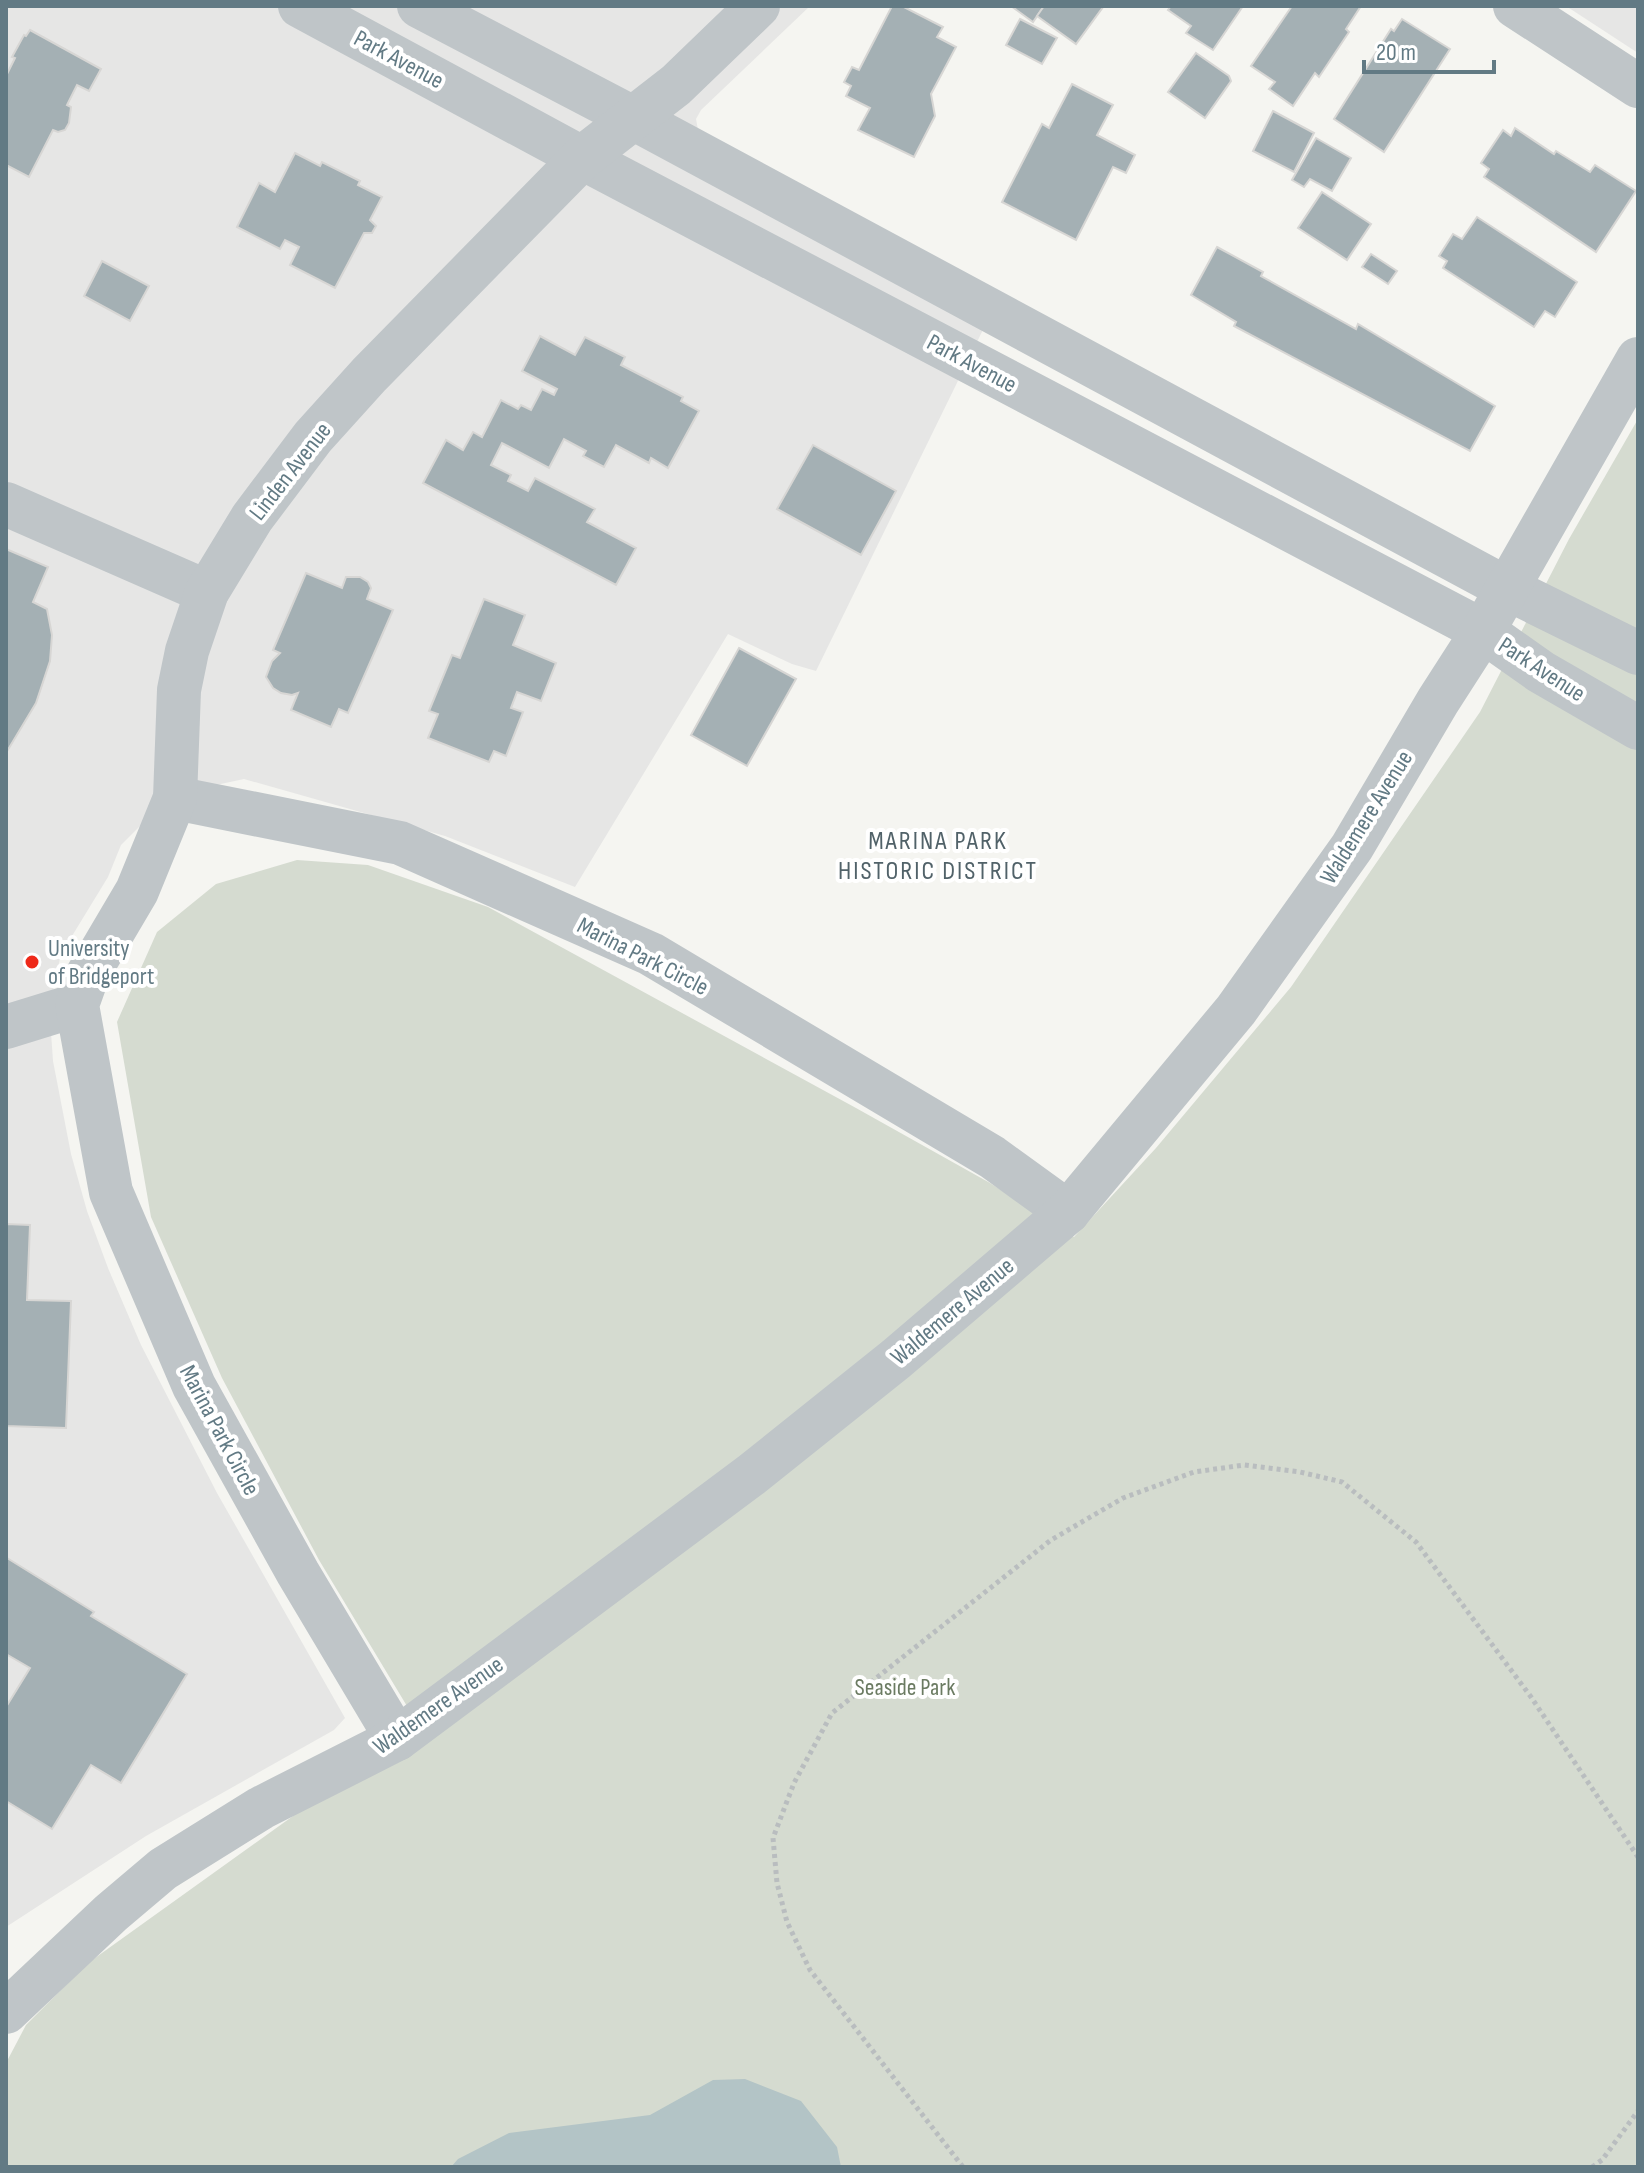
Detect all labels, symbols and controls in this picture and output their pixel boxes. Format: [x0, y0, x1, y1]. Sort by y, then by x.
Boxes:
street label: Park Avenue [349, 24, 449, 95]
scale bar [1364, 24, 1494, 74]
text: 20 m [1376, 38, 1416, 67]
street label: Park Avenue [922, 328, 1022, 399]
street label: Linden Avenue [243, 417, 338, 526]
street label: Park Avenue [1493, 631, 1591, 708]
street label: Waldemere Avenue [1314, 745, 1419, 889]
district label: MARINA PARK HISTORIC DISTRICT [838, 826, 1038, 887]
street label: Marina Park Circle [572, 911, 713, 1002]
place label: University of Bridgeport [48, 934, 154, 991]
marker: University of Bridgeport [23, 953, 41, 971]
street label: Waldemere Avenue [885, 1251, 1020, 1371]
street label: Marina Park Circle [173, 1360, 266, 1500]
street label: Waldemere Avenue [368, 1650, 509, 1761]
park label: Seaside Park [855, 1673, 955, 1702]

